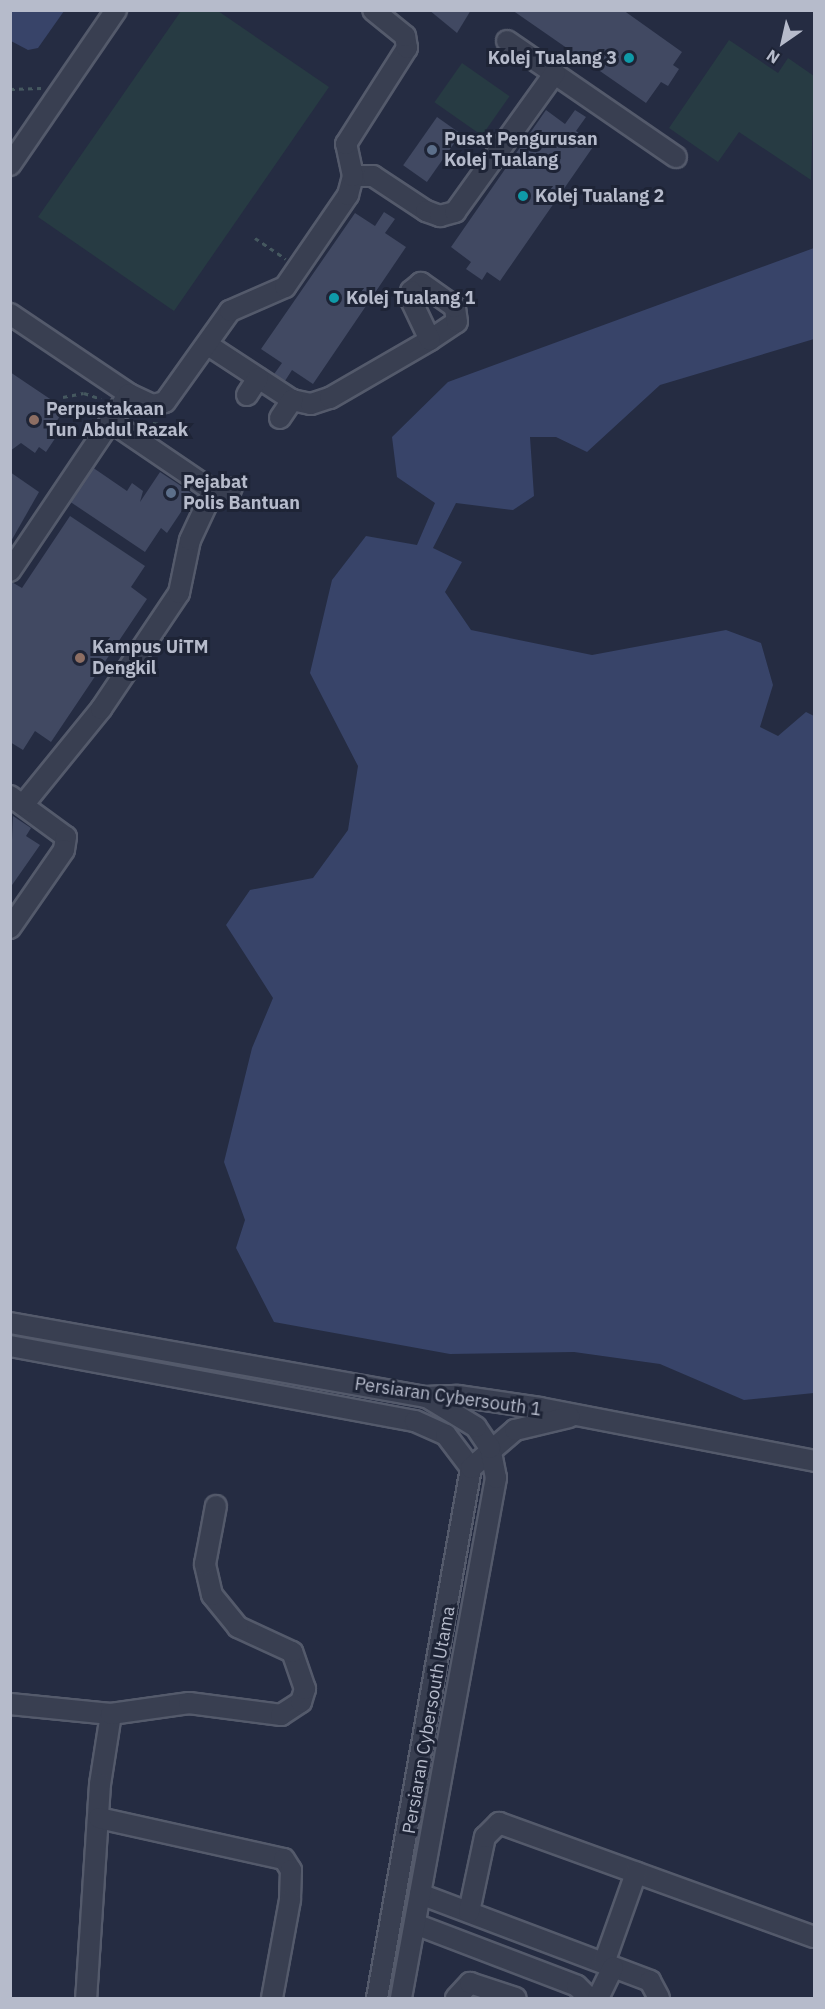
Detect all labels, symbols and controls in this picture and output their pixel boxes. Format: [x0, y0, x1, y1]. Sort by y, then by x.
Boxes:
north arrow [753, 12, 813, 72]
text: N [763, 45, 783, 68]
place label: Kolej Tualang 3 [488, 47, 617, 69]
marker: Kolej Tualang 3 [622, 51, 636, 65]
place label: Pusat Pengurusan Kolej Tualang [444, 129, 598, 172]
marker: Pusat Pengurusan Kolej Tualang [425, 143, 439, 157]
place label: Kolej Tualang 2 [535, 185, 664, 207]
marker: Kolej Tualang 2 [516, 189, 530, 203]
place label: Kolej Tualang 1 [346, 287, 475, 309]
marker: Kolej Tualang 1 [327, 291, 341, 305]
place label: Perpustakaan Tun Abdul Razak [46, 399, 188, 442]
marker: Perpustakaan Tun Abdul Razak [27, 413, 41, 427]
place label: Pejabat Polis Bantuan [183, 472, 300, 514]
marker: Pejabat Polis Bantuan [164, 486, 178, 500]
place label: Kampus UiTM Dengkil [92, 637, 209, 680]
marker: Kampus UiTM Dengkil [73, 651, 87, 665]
street label: Persiaran Cybersouth 1 [353, 1373, 543, 1421]
street label: Persiaran Cybersouth Utama [398, 1604, 460, 1836]

